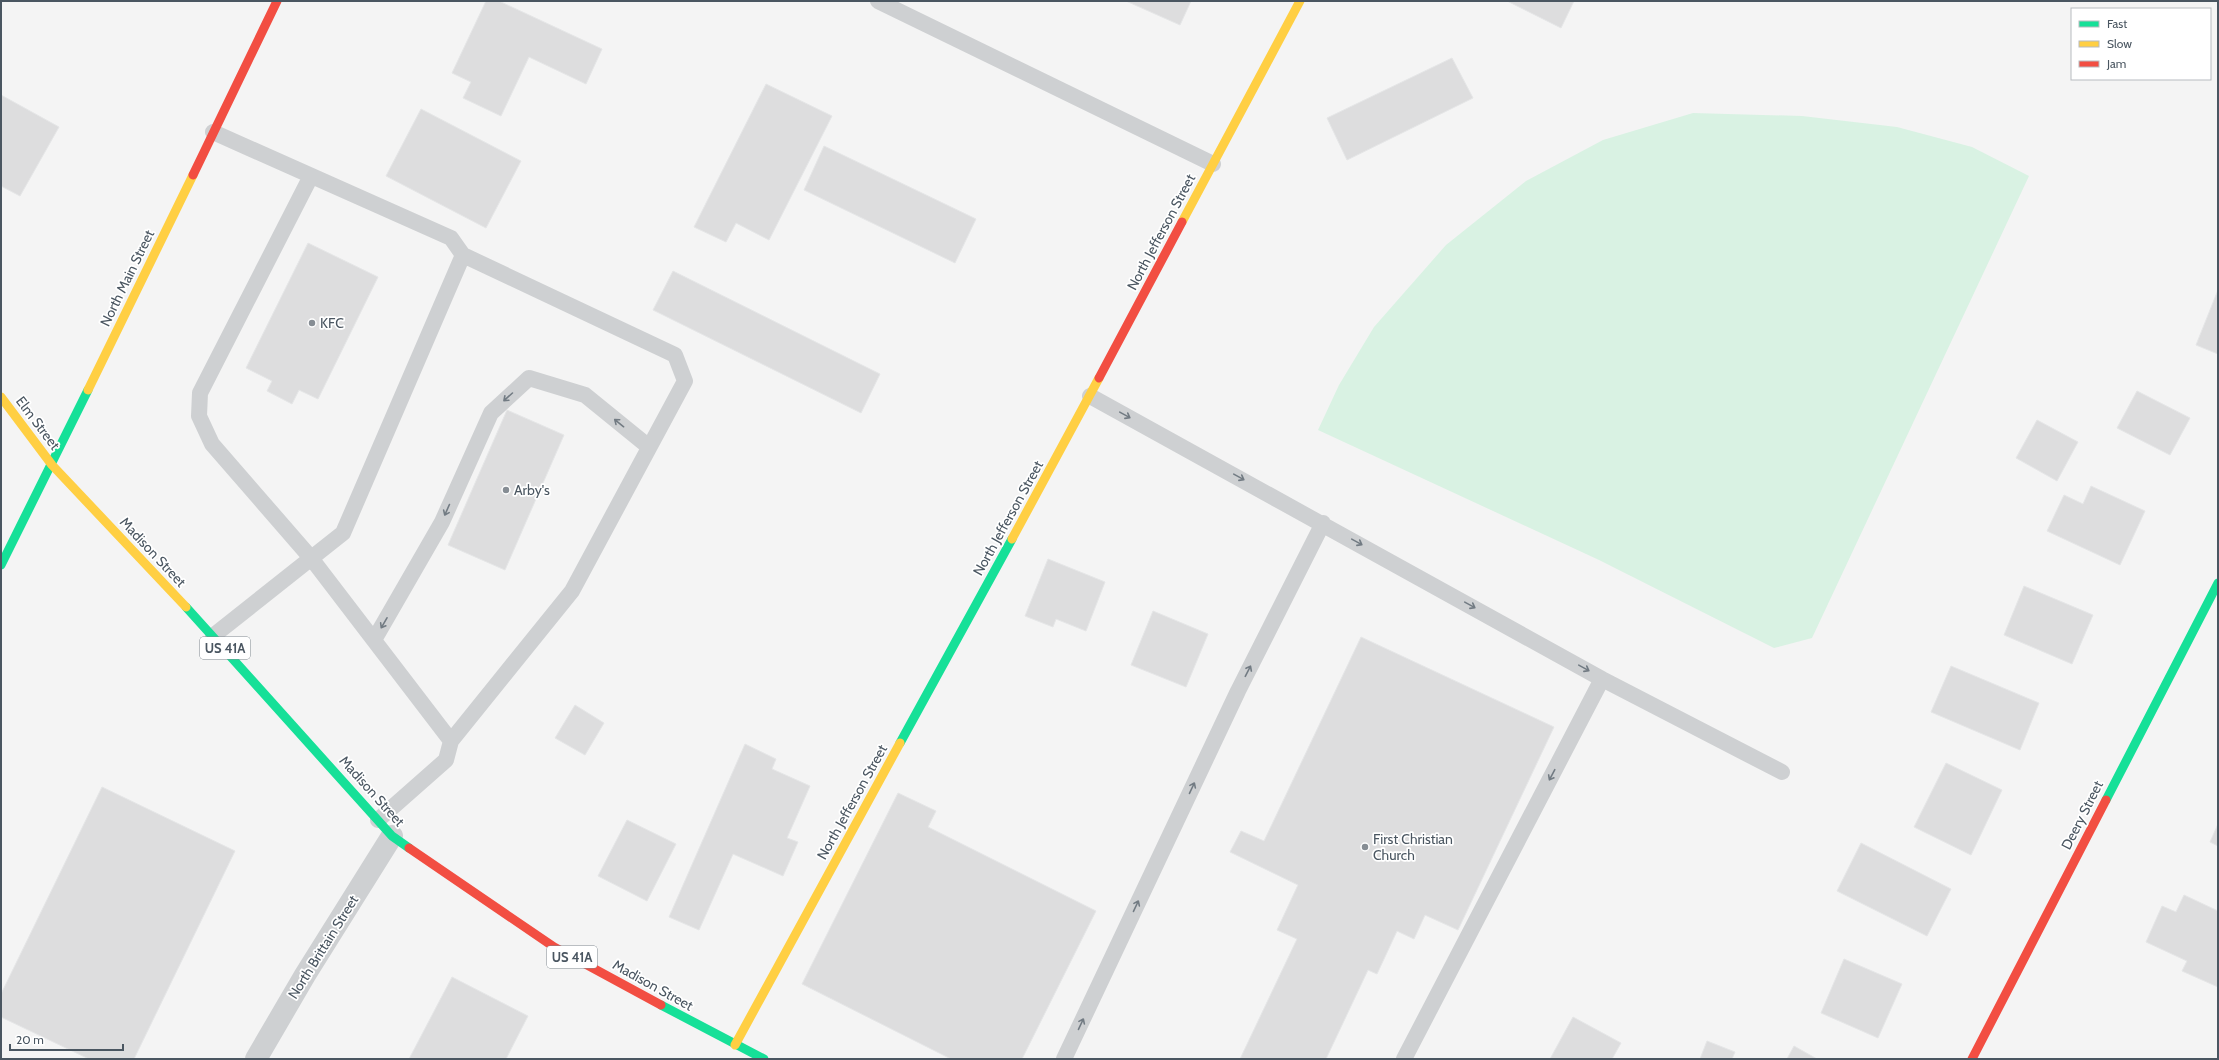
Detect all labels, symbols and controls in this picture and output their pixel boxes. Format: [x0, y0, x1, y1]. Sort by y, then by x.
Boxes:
legend [2071, 8, 2211, 80]
text: Fast [2107, 16, 2127, 31]
text: Slow [2107, 36, 2132, 51]
text: Jam [2106, 56, 2126, 71]
street label: North Jefferson Street [1123, 171, 1199, 293]
street label: North Main Street [96, 227, 158, 329]
place label: KFC [320, 314, 344, 332]
marker: KFC [307, 318, 317, 328]
one-way arrow [503, 392, 514, 401]
street label: Elm Street [12, 393, 64, 454]
one-way arrow [1118, 412, 1130, 419]
one-way arrow [613, 418, 624, 427]
street label: North Jefferson Street [969, 457, 1047, 579]
one-way arrow [1232, 474, 1244, 482]
place label: Arby's [514, 481, 550, 499]
marker: Arby's [501, 485, 511, 495]
one-way arrow [443, 503, 450, 515]
street label: Madison Street [116, 513, 190, 591]
one-way arrow [1351, 539, 1363, 547]
one-way arrow [1464, 602, 1476, 610]
one-way arrow [380, 617, 387, 629]
road number: US 41A [200, 637, 250, 659]
one-way arrow [1245, 665, 1252, 677]
one-way arrow [1578, 665, 1590, 673]
street label: North Jefferson Street [813, 741, 891, 863]
street label: Madison Street [335, 752, 409, 830]
one-way arrow [1548, 769, 1555, 781]
street label: Deery Street [2057, 777, 2107, 853]
one-way arrow [1189, 783, 1196, 795]
place label: First Christian Church [1373, 830, 1453, 864]
marker: First Christian Church [1360, 842, 1370, 852]
street label: North Brittain Street [284, 892, 362, 1002]
one-way arrow [1133, 900, 1140, 912]
road number: US 41A [547, 946, 597, 968]
street label: Madison Street [610, 956, 697, 1015]
one-way arrow [1078, 1018, 1085, 1030]
scale bar [10, 1026, 123, 1052]
text: 20 m [16, 1032, 44, 1047]

